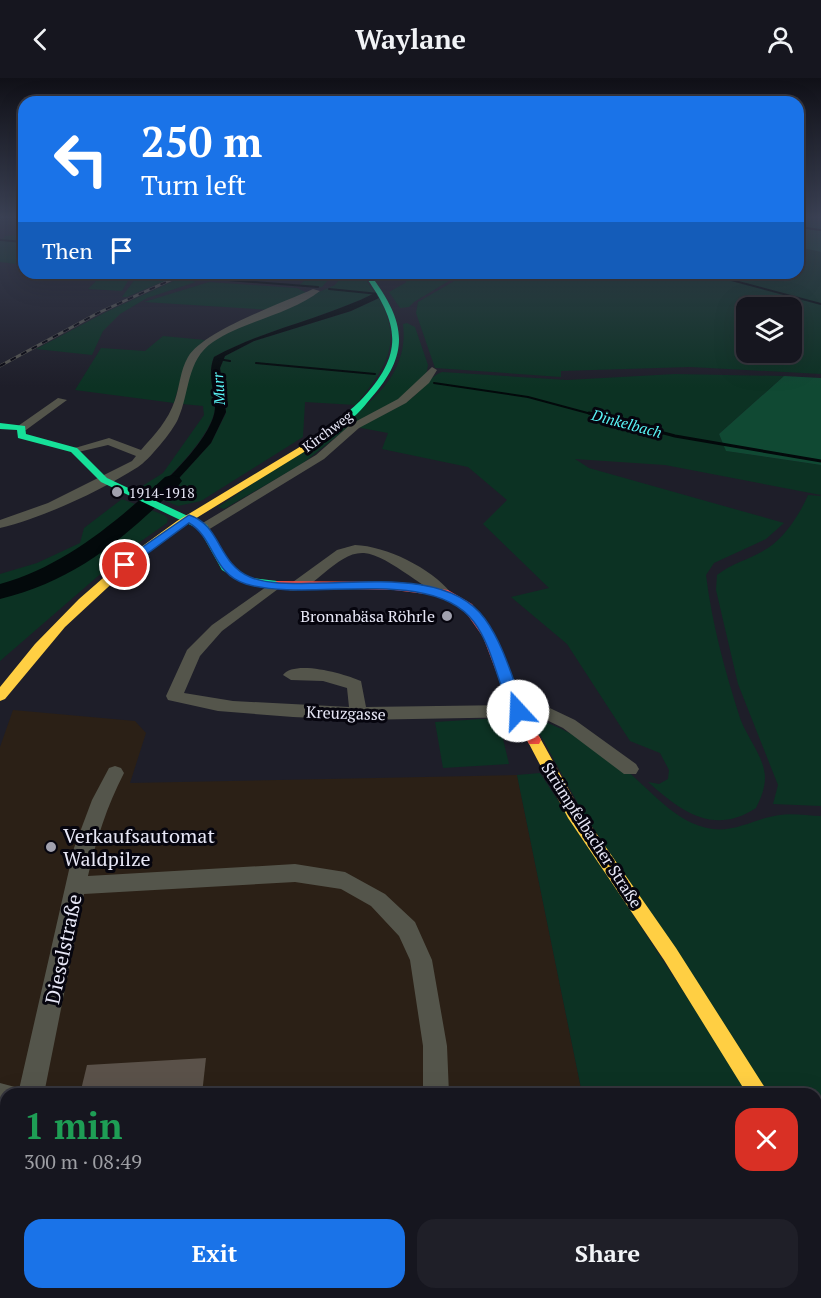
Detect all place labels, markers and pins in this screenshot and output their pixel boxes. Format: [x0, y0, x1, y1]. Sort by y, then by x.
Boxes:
place label: 1914-1918 [129, 483, 195, 502]
marker: 1914-1918 [110, 485, 124, 499]
pin [99, 539, 150, 590]
place label: Bronnabäsa Röhrle [300, 605, 435, 627]
marker: Bronnabäsa Röhrle [440, 609, 454, 623]
place label: Verkaufsautomat Waldpilze [63, 822, 215, 872]
marker: Verkaufsautomat Waldpilze [44, 840, 58, 854]

